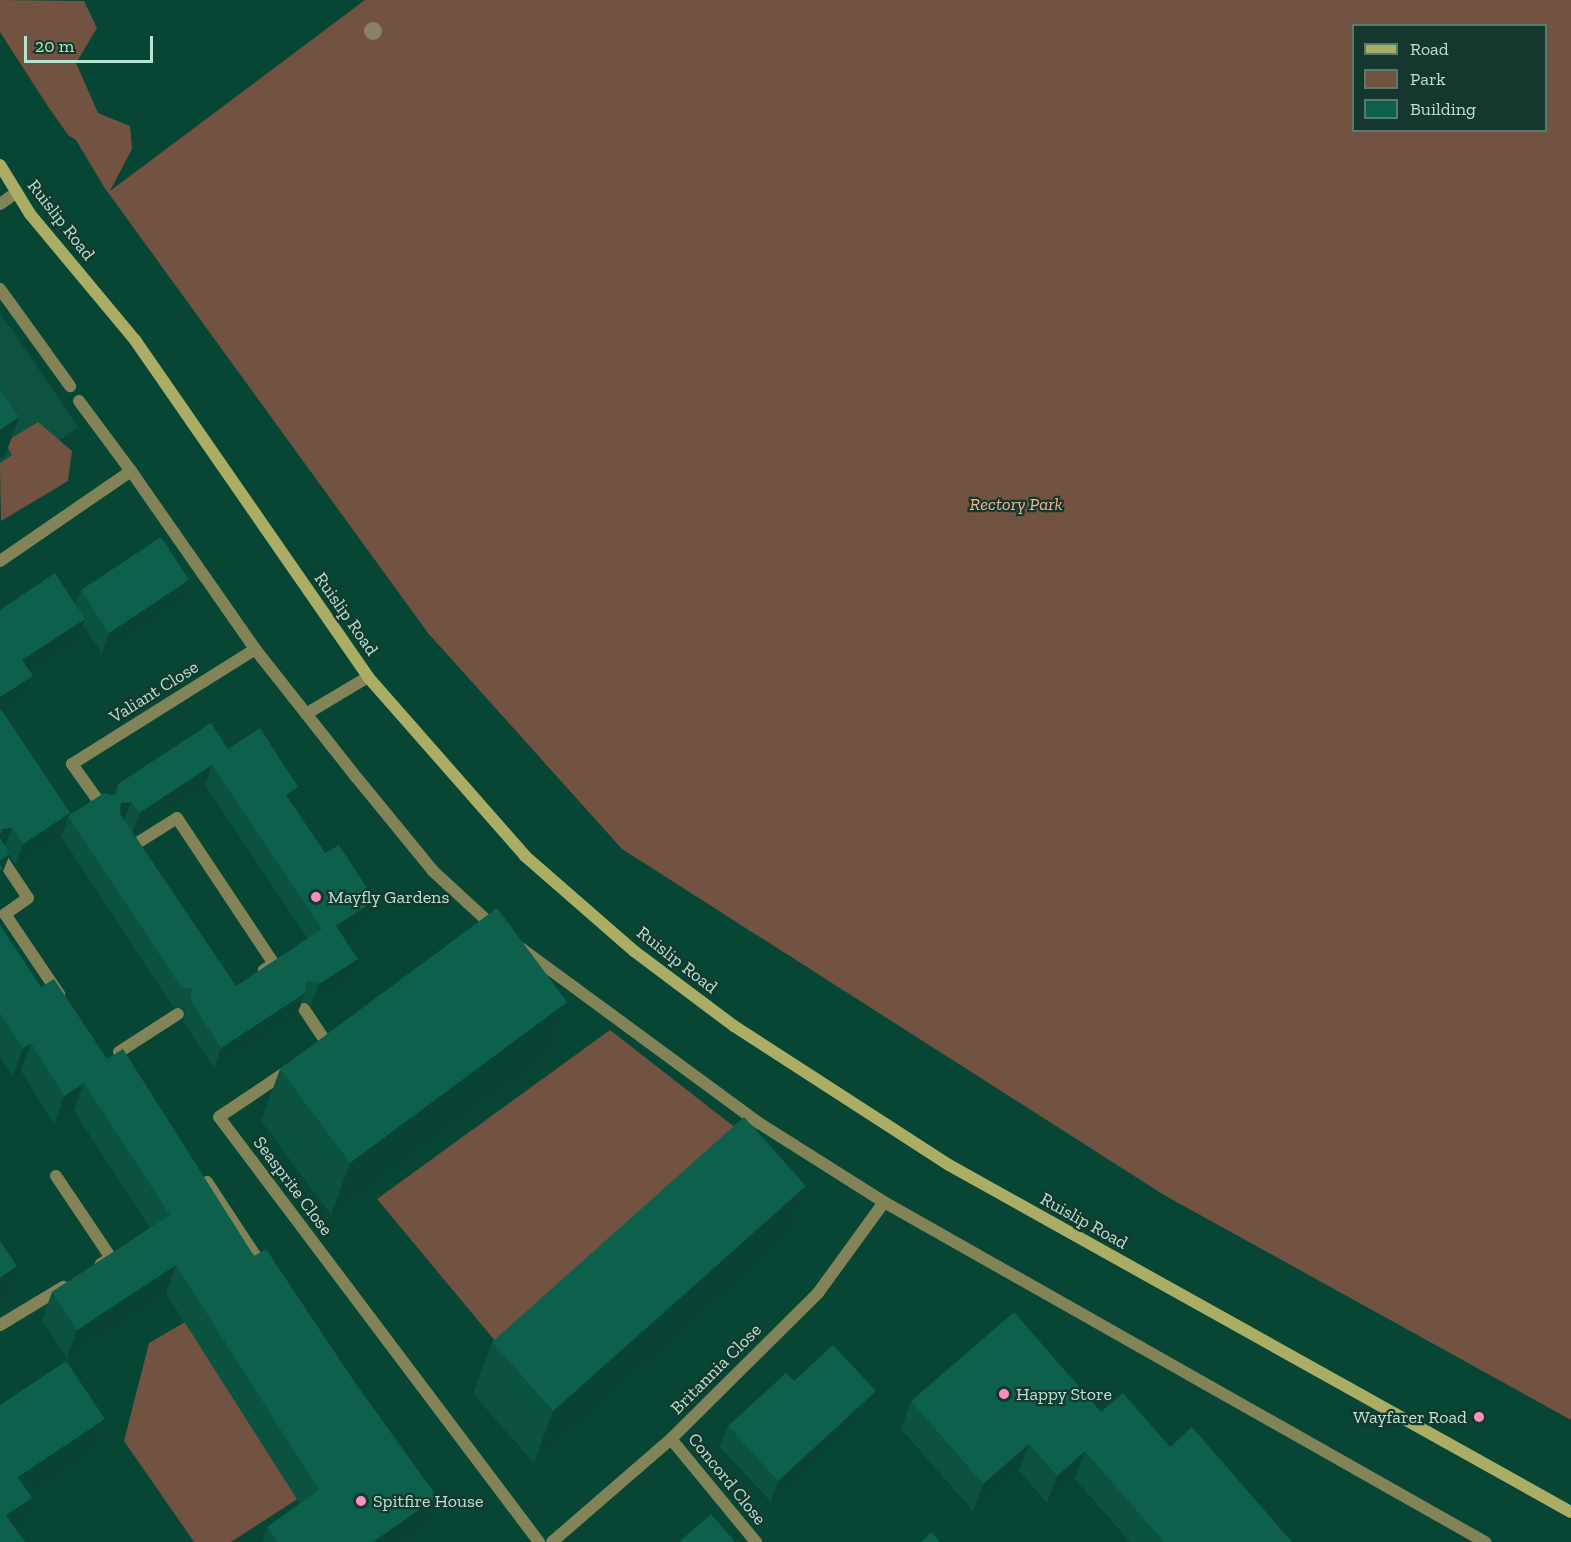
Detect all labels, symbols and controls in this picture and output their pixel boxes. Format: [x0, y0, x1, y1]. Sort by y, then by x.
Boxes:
scale bar [27, 24, 156, 62]
legend [1352, 24, 1547, 132]
text: 20 m [35, 35, 74, 57]
text: Road [1410, 38, 1449, 60]
text: Park [1410, 68, 1446, 90]
text: Building [1410, 98, 1476, 120]
street label: Ruislip Road [23, 175, 99, 265]
park label: Rectory Park [970, 493, 1062, 515]
street label: Ruislip Road [309, 568, 383, 660]
street label: Valiant Close [106, 656, 202, 728]
place label: Mayfly Gardens [328, 886, 450, 908]
marker: Mayfly Gardens [309, 890, 323, 904]
street label: Ruislip Road [632, 922, 722, 998]
street label: Seasprite Close [249, 1132, 337, 1240]
street label: Ruislip Road [1037, 1188, 1131, 1254]
street label: Britannia Close [666, 1319, 766, 1419]
place label: Happy Store [1016, 1383, 1112, 1405]
marker: Happy Store [997, 1387, 1011, 1401]
place label: Wayfarer Road [1353, 1406, 1467, 1428]
marker: Wayfarer Road [1472, 1410, 1486, 1424]
street label: Concord Close [683, 1429, 771, 1529]
place label: Spitfire House [373, 1490, 483, 1512]
marker: Spitfire House [354, 1494, 368, 1508]

